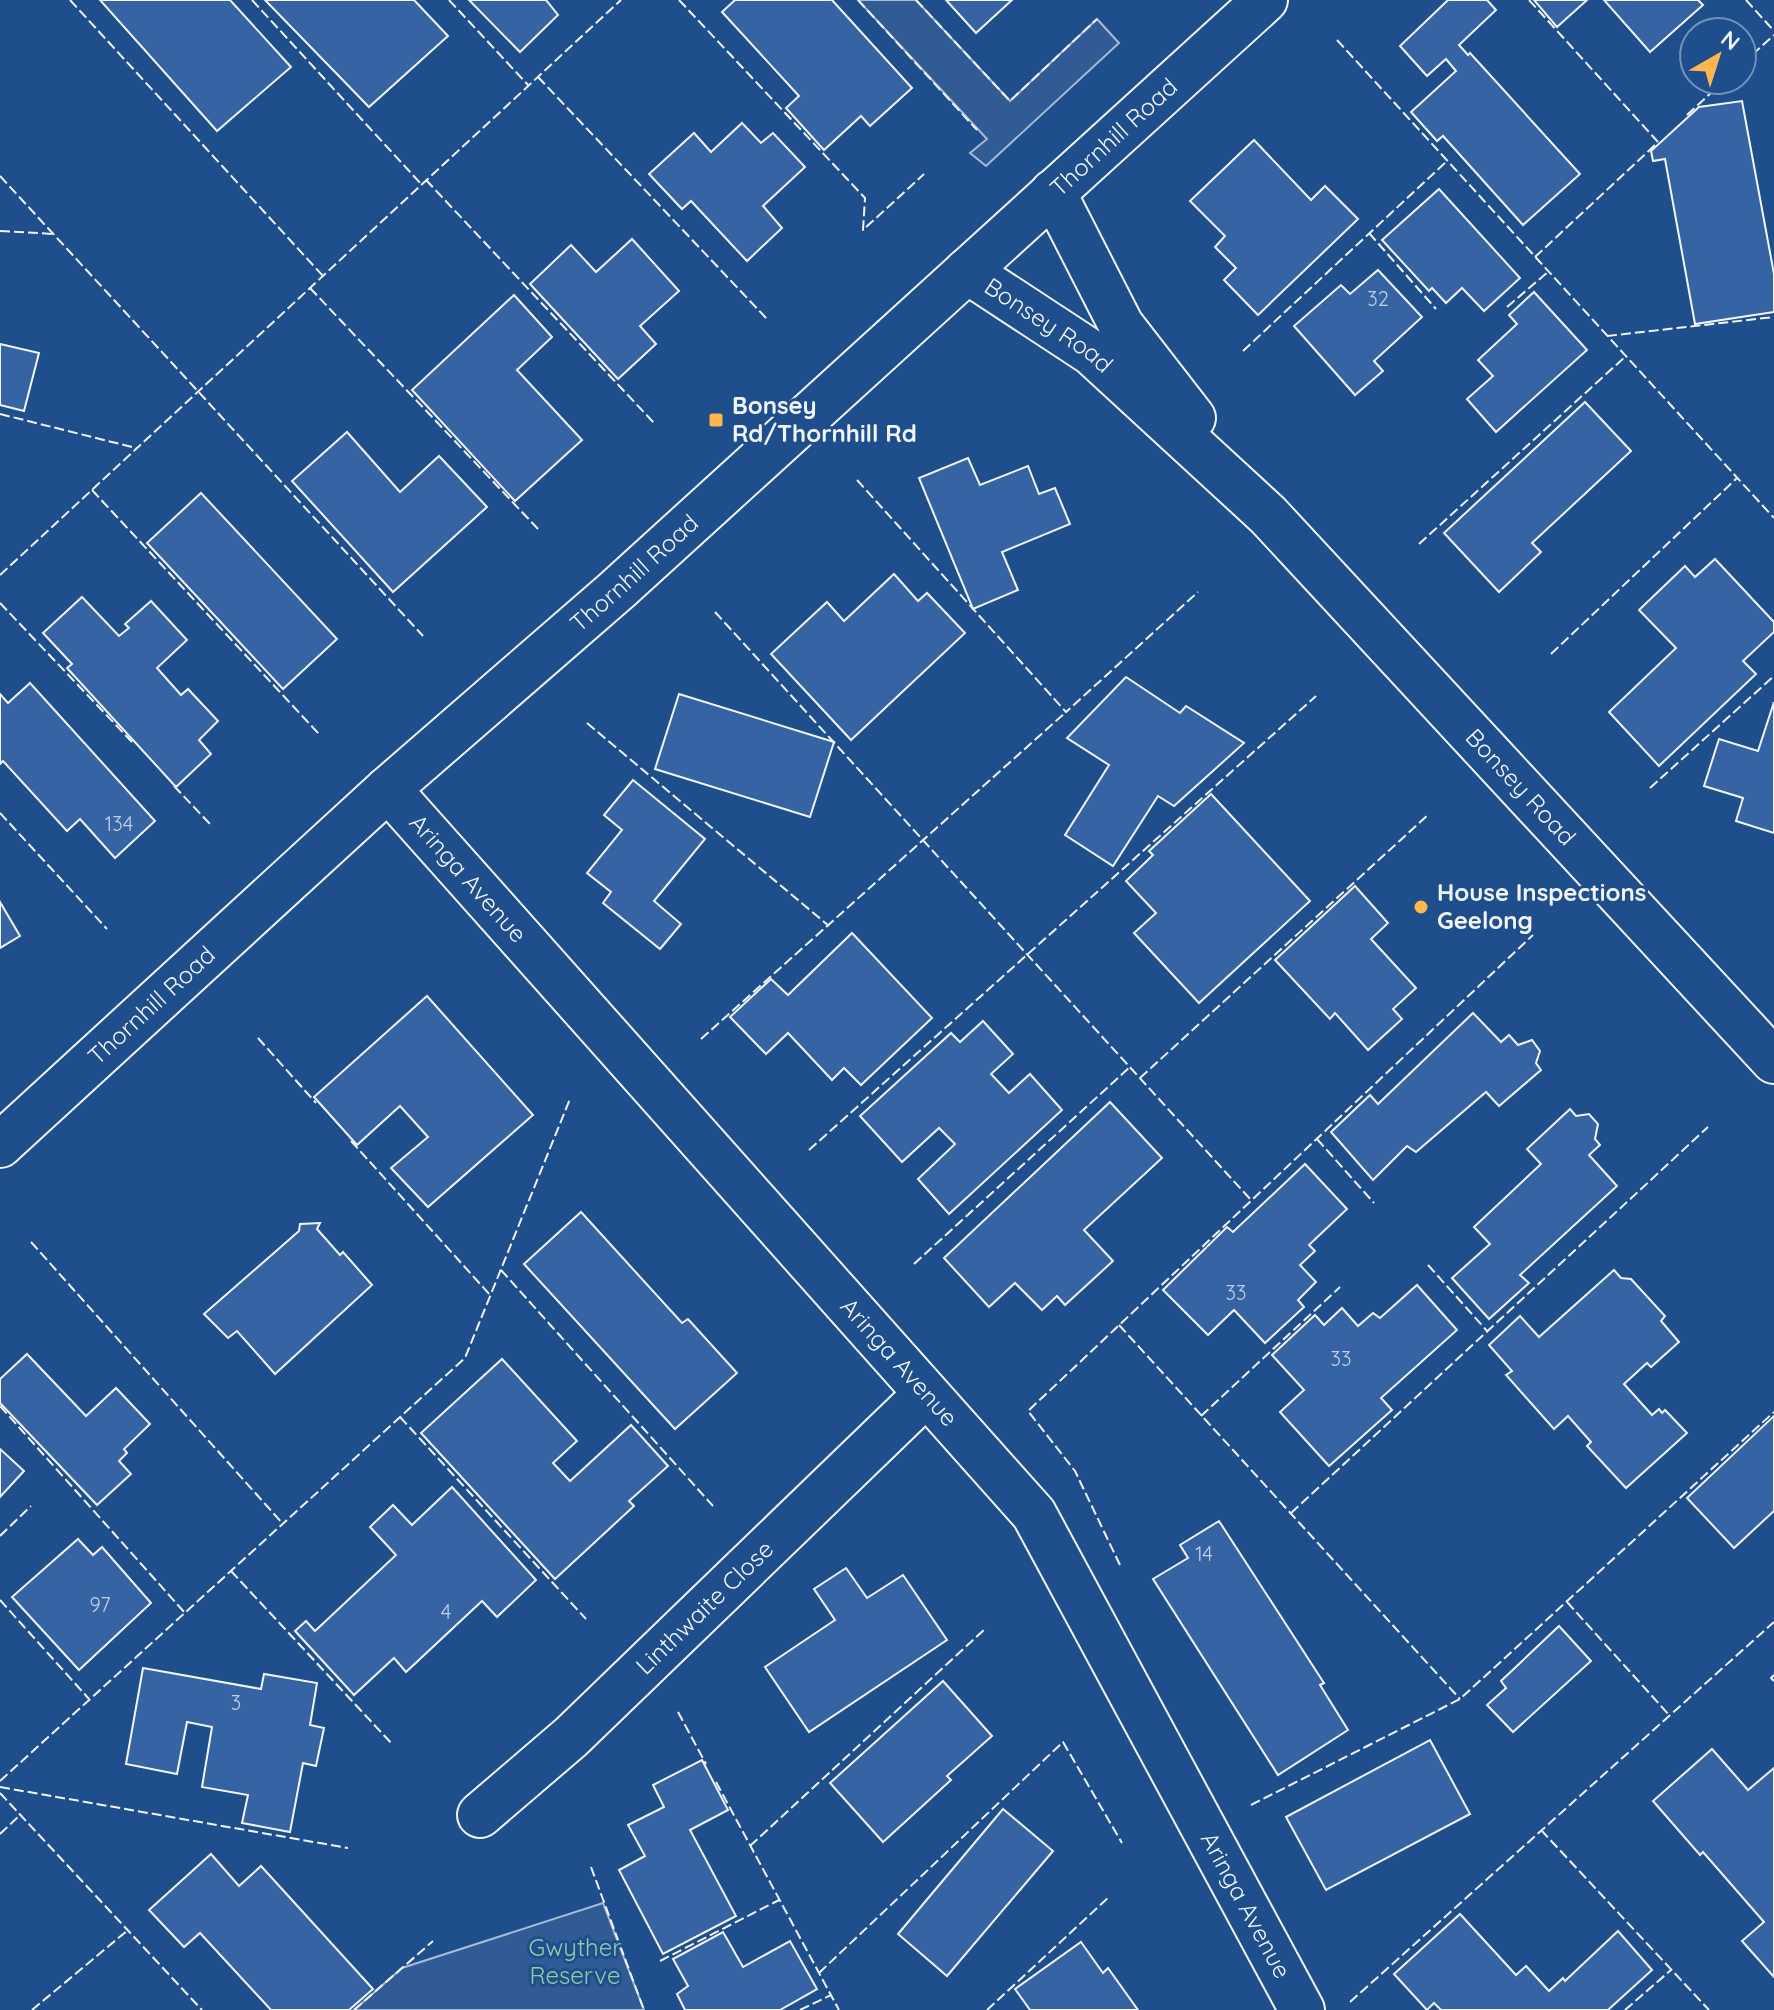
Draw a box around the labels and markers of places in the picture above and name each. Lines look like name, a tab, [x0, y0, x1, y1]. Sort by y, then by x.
place label: Bonsey Rd/Thornhill Rd	[732, 390, 917, 448]
marker: Bonsey Rd/Thornhill Rd	[707, 411, 725, 429]
place label: House Inspections Geelong	[1437, 877, 1646, 935]
marker: House Inspections Geelong	[1412, 898, 1430, 916]

